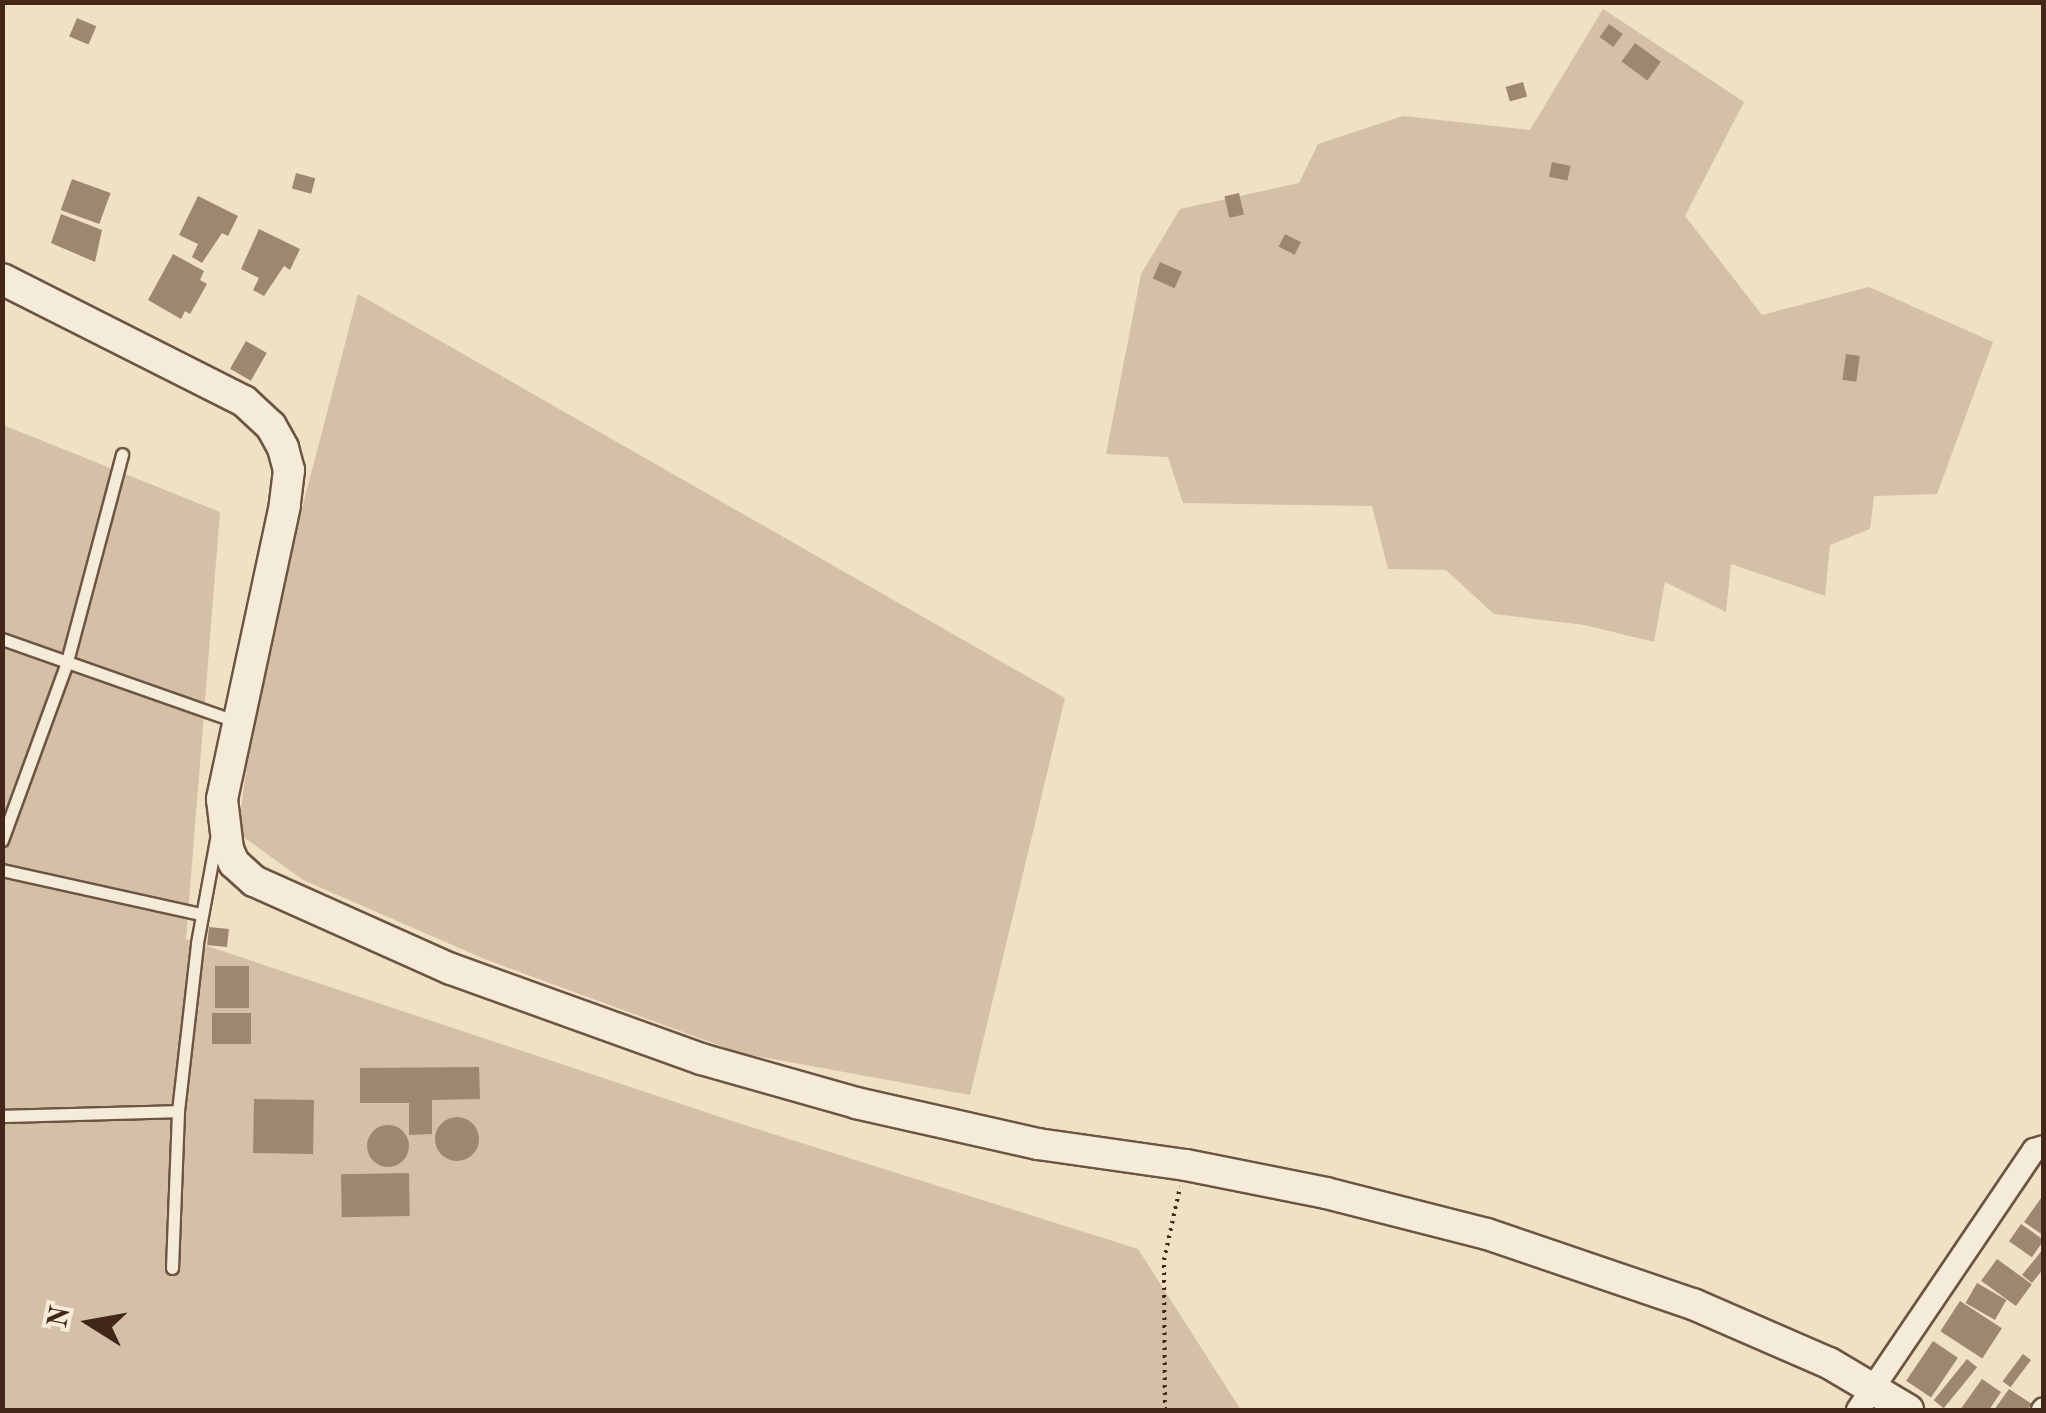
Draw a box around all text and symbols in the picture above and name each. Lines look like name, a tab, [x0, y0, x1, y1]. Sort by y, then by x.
north arrow	[40, 1273, 140, 1373]
text: N	[45, 1304, 76, 1330]

